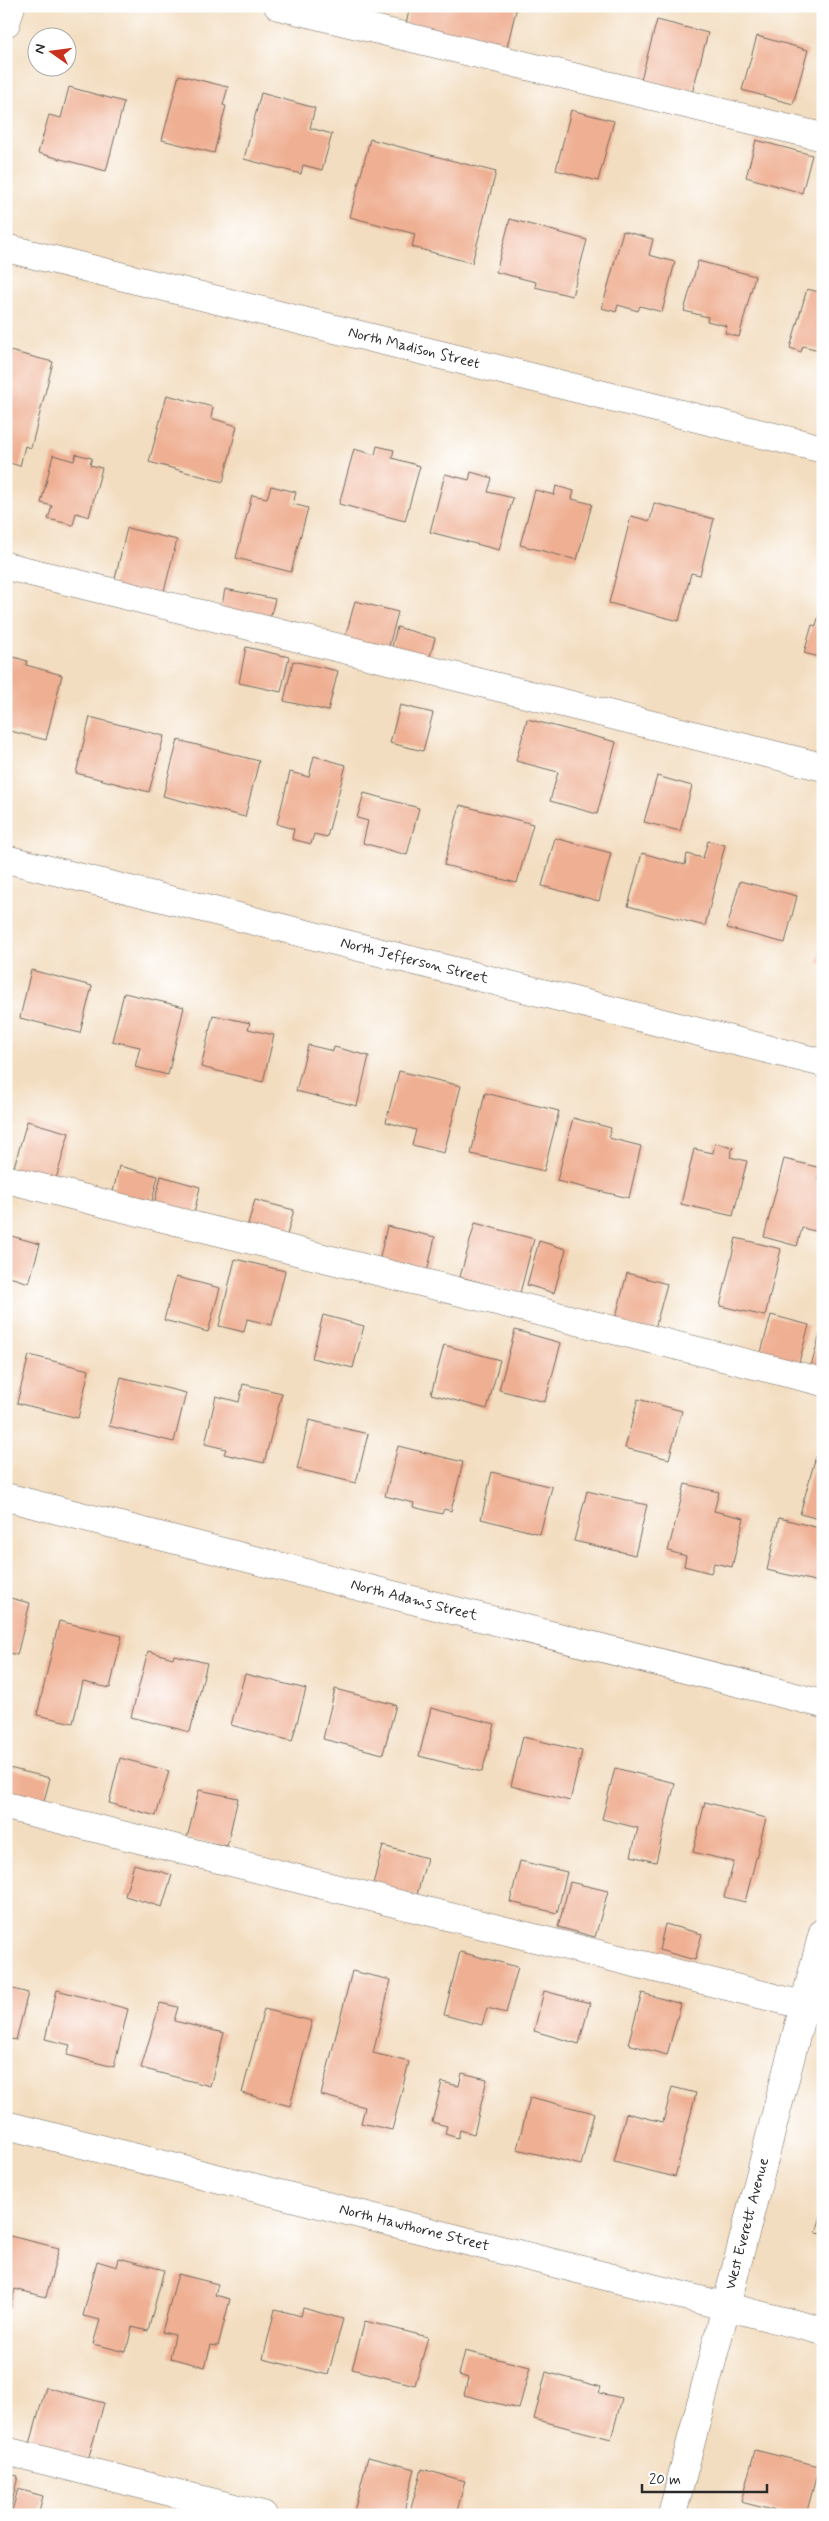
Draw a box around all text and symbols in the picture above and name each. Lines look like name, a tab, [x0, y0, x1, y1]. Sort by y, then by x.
north arrow	[28, 28, 78, 78]
text: N	[30, 42, 50, 56]
street label: North Madison Street	[346, 323, 482, 374]
street label: North Jefferson Street	[338, 933, 491, 989]
street label: North Adams Street	[349, 1575, 480, 1626]
street label: West Everett Avenue	[721, 2155, 774, 2292]
street label: North Hawthorne Street	[337, 2199, 491, 2256]
scale bar	[642, 2461, 766, 2493]
text: 20 m	[649, 2470, 681, 2490]

